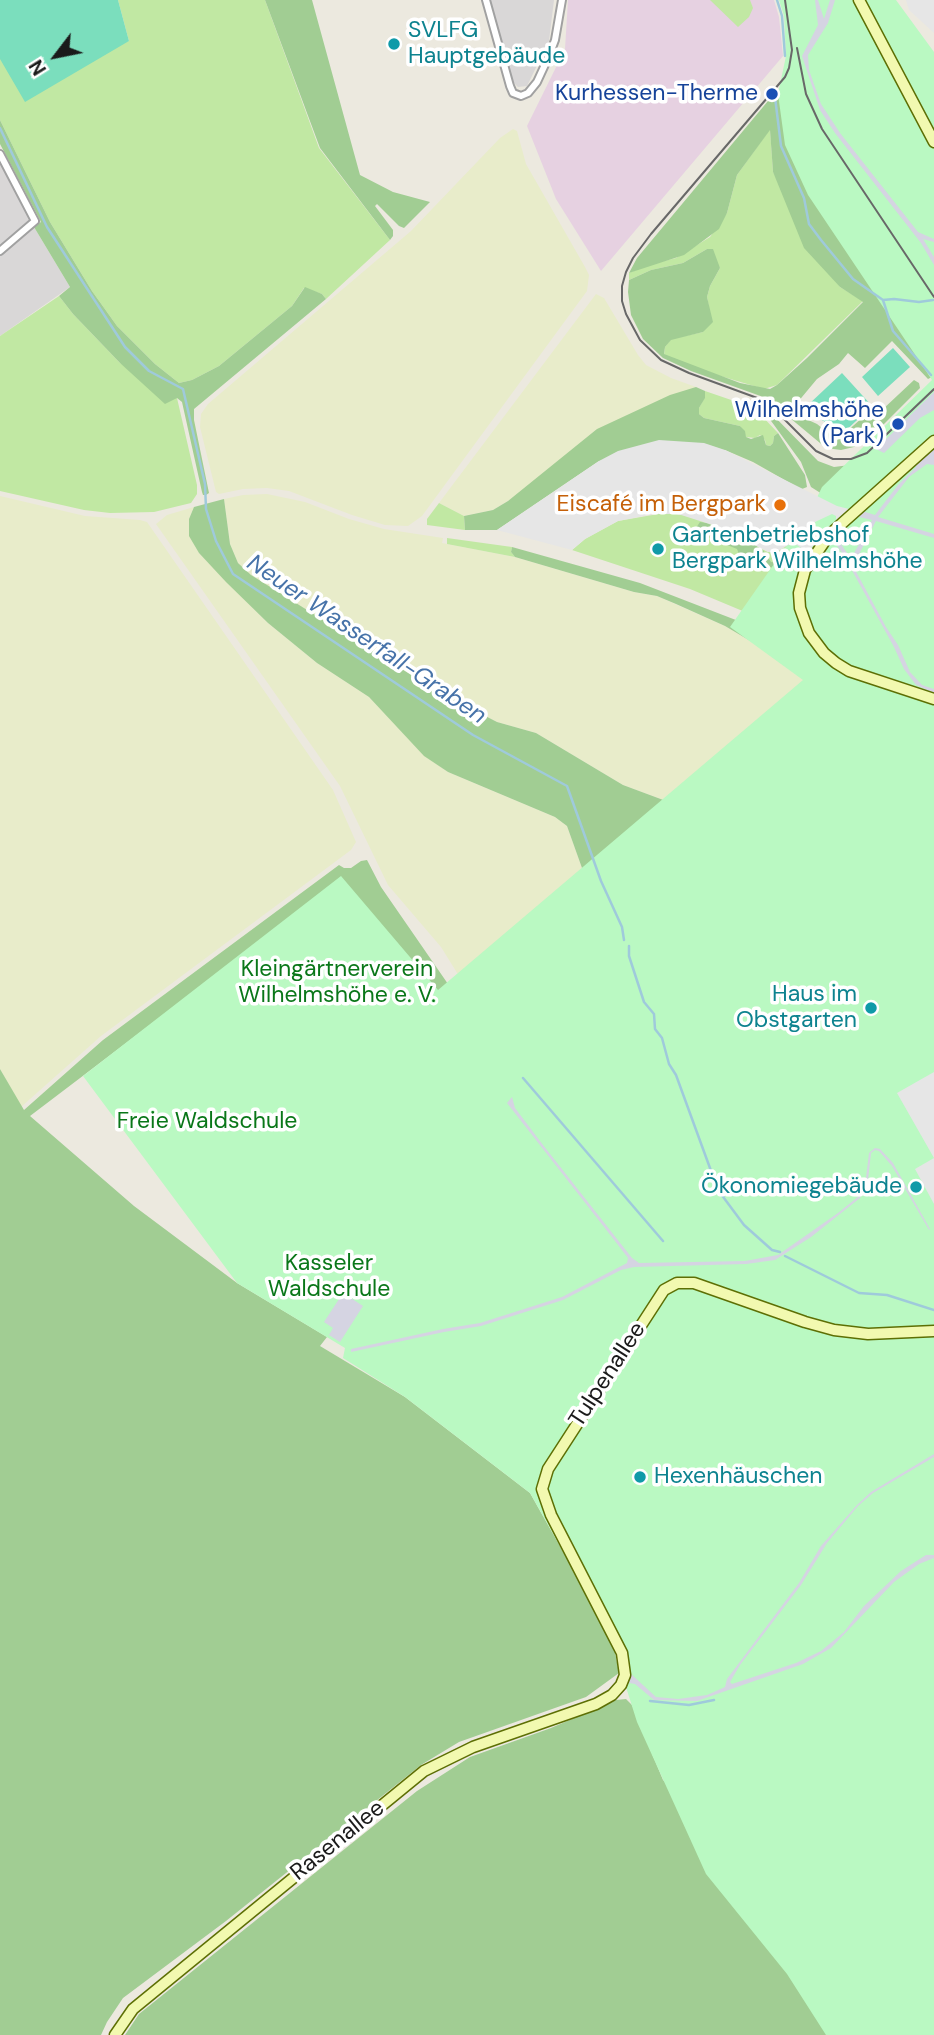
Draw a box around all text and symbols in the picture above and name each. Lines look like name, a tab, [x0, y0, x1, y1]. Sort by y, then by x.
place label: SVLFG Hauptgebäude	[408, 17, 565, 71]
north arrow	[21, 21, 91, 91]
marker: SVLFG Hauptgebäude	[386, 36, 402, 52]
text: N	[23, 55, 52, 80]
place label: Kurhessen-Therme	[555, 80, 758, 108]
marker: Kurhessen-Therme	[764, 86, 780, 102]
place label: Wilhelmshöhe (Park)	[734, 397, 884, 451]
marker: Wilhelmshöhe (Park)	[890, 416, 906, 432]
place label: Eiscafé im Bergpark	[557, 491, 766, 519]
marker: Eiscafé im Bergpark	[772, 497, 788, 513]
place label: Gartenbetriebshof Bergpark Wilhelmshöhe	[672, 522, 923, 576]
marker: Gartenbetriebshof Bergpark Wilhelmshöhe	[650, 541, 666, 557]
water label: Neuer Wasserfall-Graben	[241, 549, 491, 731]
park label: Kleingärtnerverein Wilhelmshöhe e. V.	[238, 956, 436, 1010]
place label: Haus im Obstgarten	[736, 981, 857, 1035]
marker: Haus im Obstgarten	[863, 1000, 879, 1016]
park label: Freie Waldschule	[117, 1108, 297, 1136]
place label: Ökonomiegebäude	[701, 1173, 902, 1201]
marker: Ökonomiegebäude	[908, 1179, 924, 1195]
park label: Kasseler Waldschule	[268, 1250, 390, 1304]
street label: Tulpenallee	[564, 1317, 652, 1433]
place label: Hexenhäuschen	[654, 1463, 822, 1491]
marker: Hexenhäuschen	[632, 1469, 648, 1485]
street label: Rasenallee	[286, 1795, 390, 1887]

